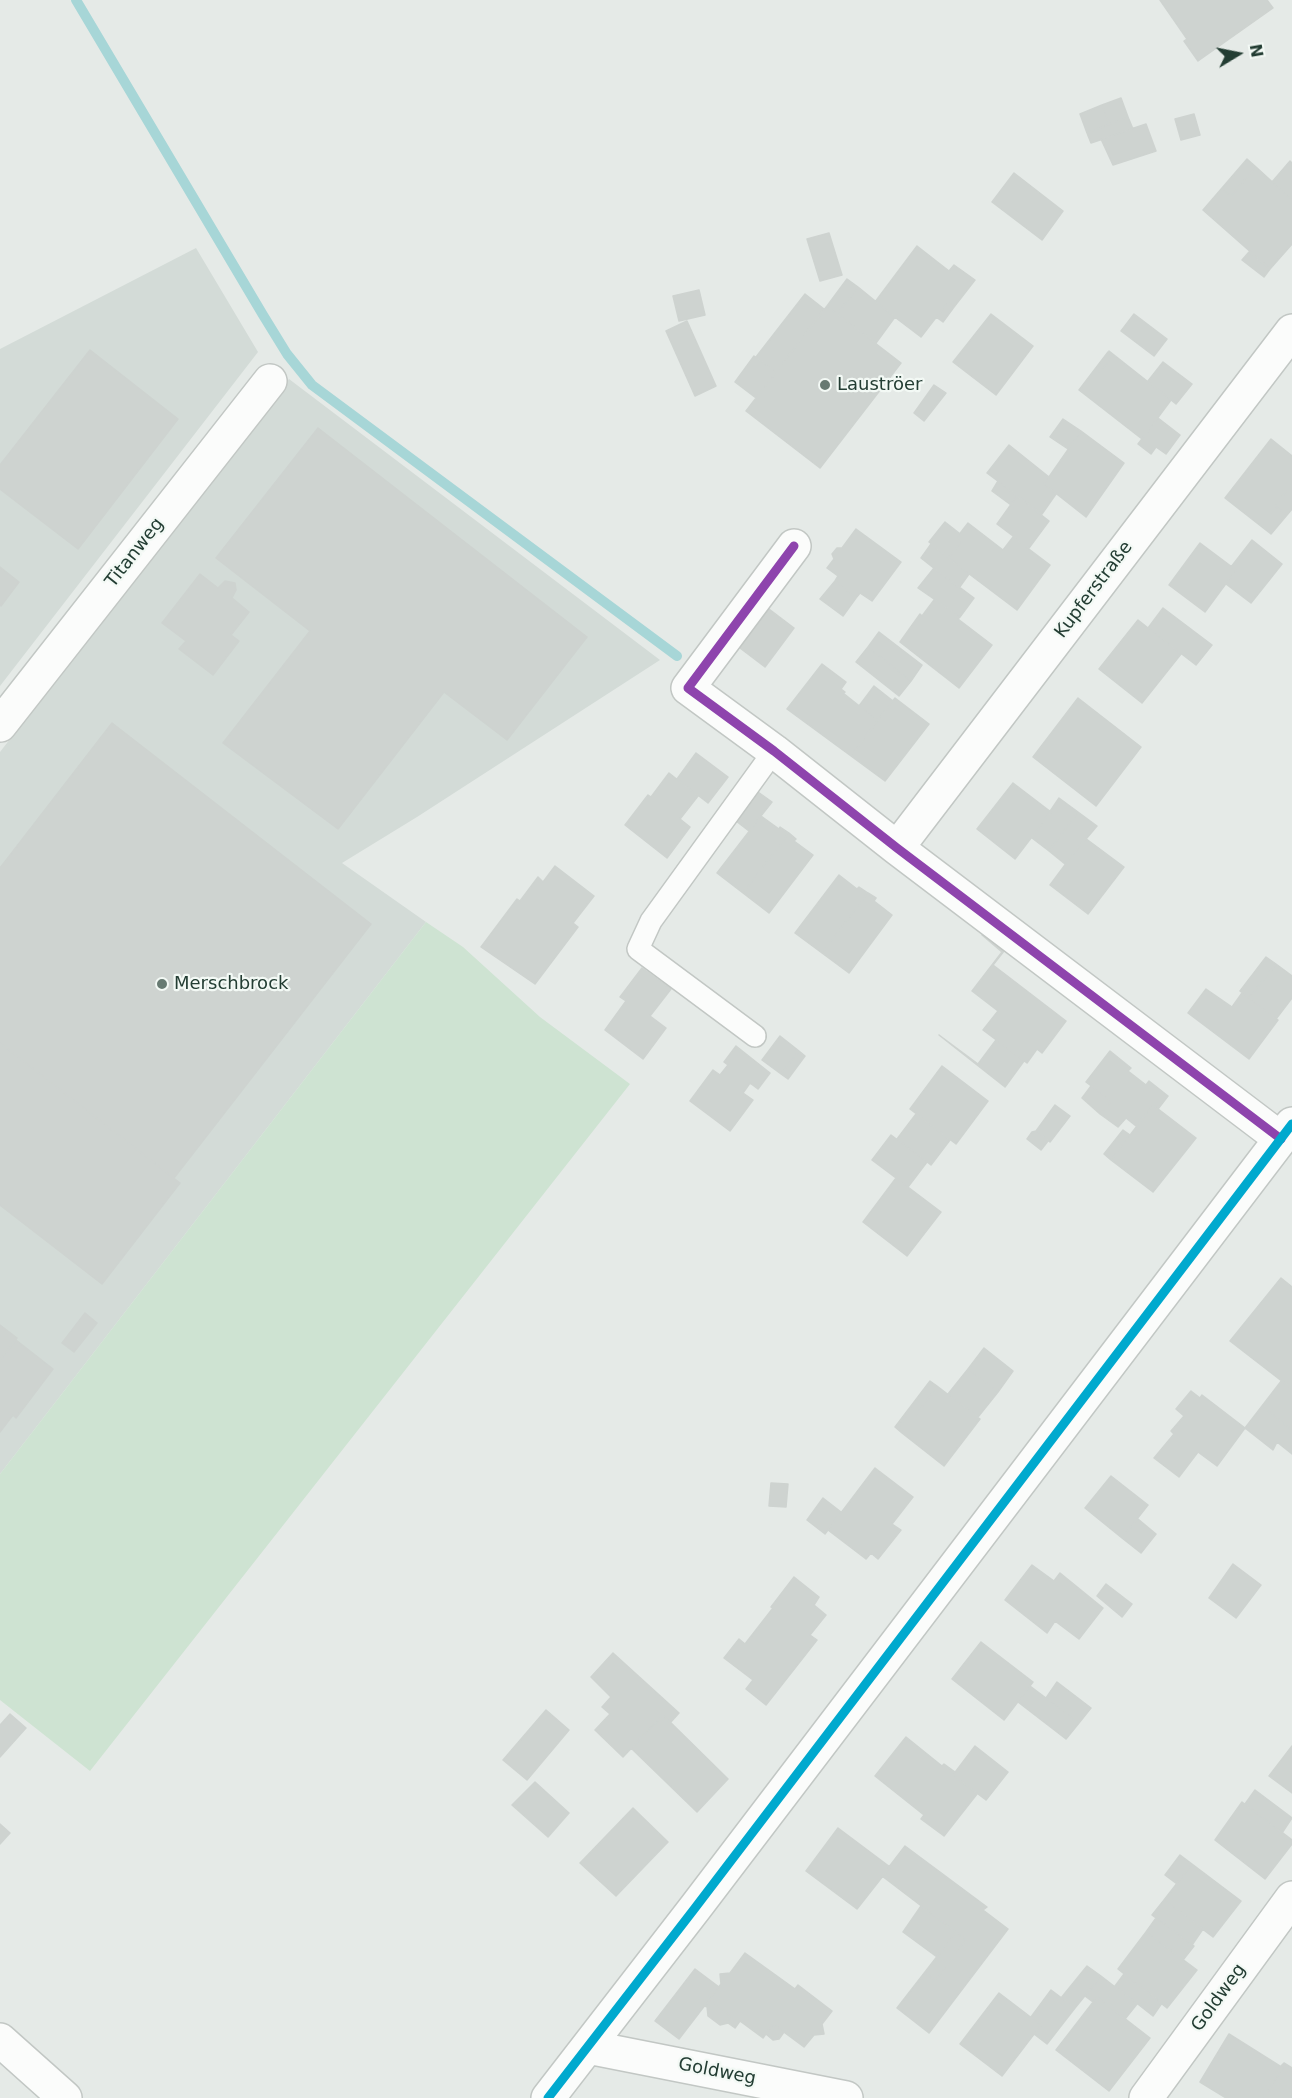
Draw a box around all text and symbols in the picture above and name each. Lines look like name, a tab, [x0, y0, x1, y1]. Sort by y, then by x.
north arrow	[1208, 24, 1268, 84]
text: N	[1246, 43, 1267, 59]
place label: Lauströer	[837, 374, 922, 396]
marker: Lauströer	[818, 378, 832, 392]
street label: Titanweg	[101, 514, 169, 592]
street label: Kupferstraße	[1051, 537, 1137, 643]
place label: Merschbrock	[174, 973, 288, 995]
marker: Merschbrock	[155, 977, 169, 991]
street label: Goldweg	[1187, 1960, 1251, 2036]
street label: Goldweg	[676, 2054, 758, 2090]

